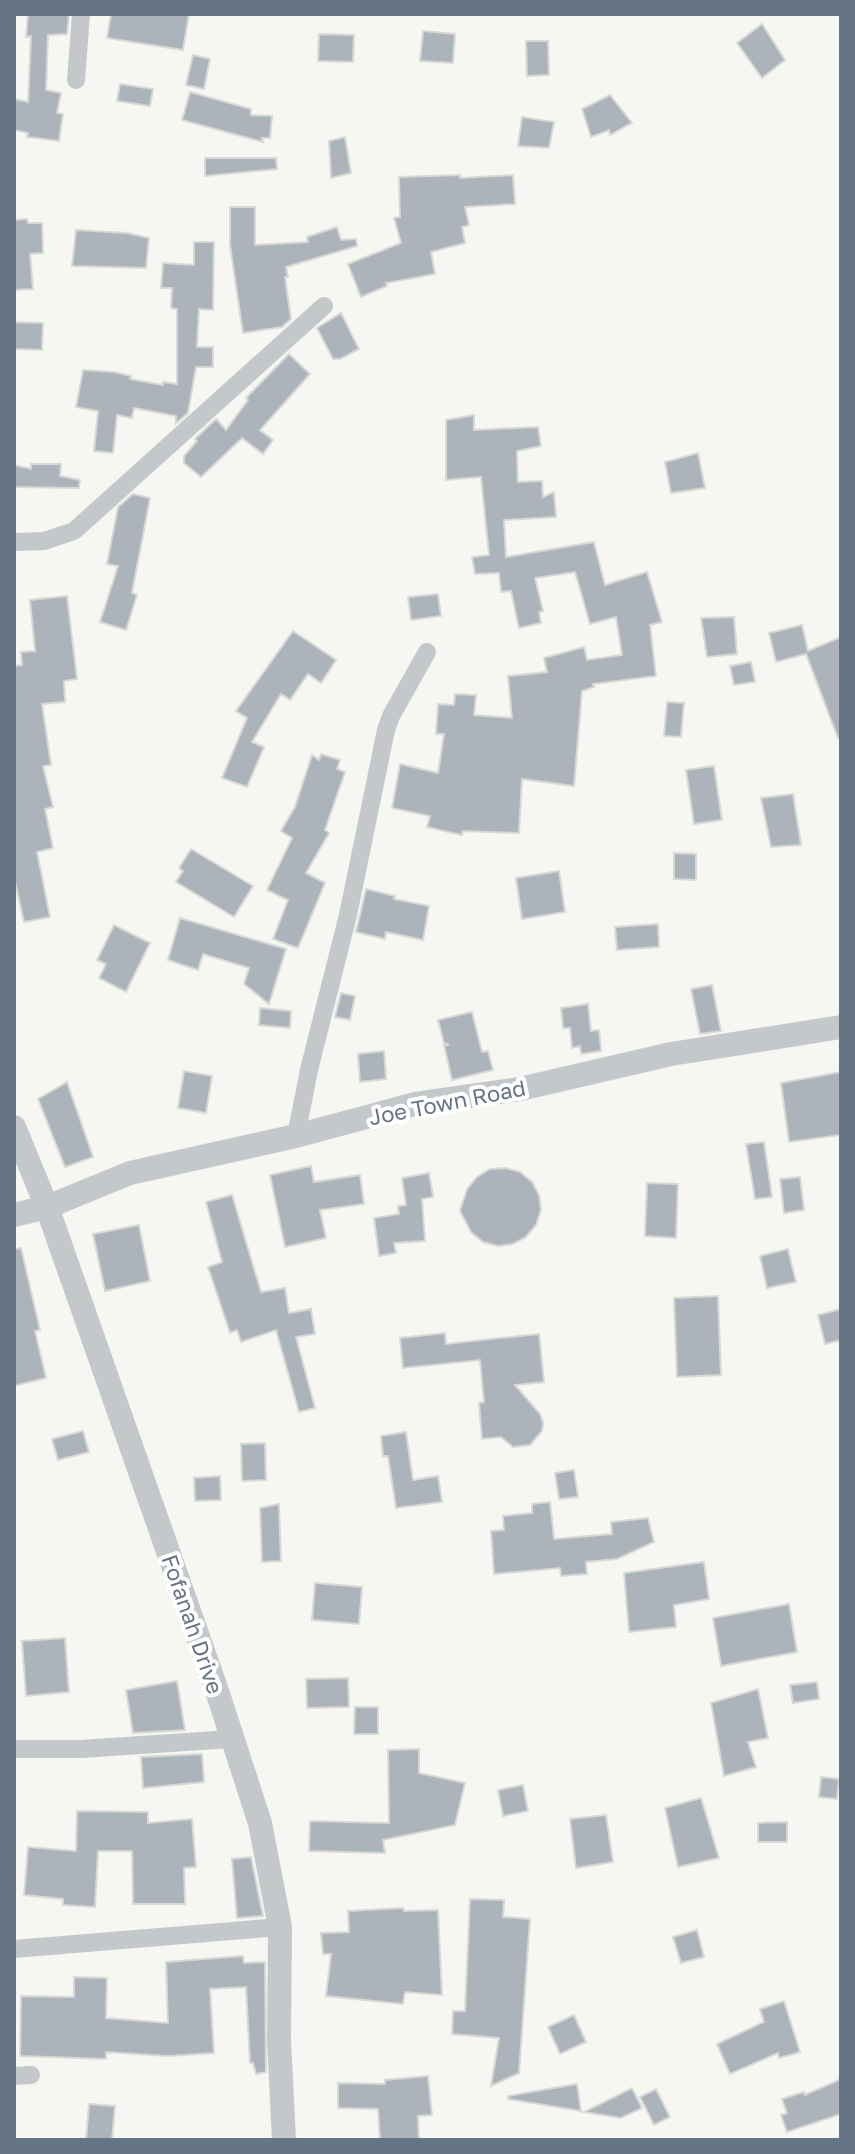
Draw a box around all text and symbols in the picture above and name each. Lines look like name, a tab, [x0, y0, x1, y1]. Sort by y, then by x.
street label: Joe Town Road	[366, 1074, 528, 1130]
street label: Fofanah Drive	[157, 1551, 229, 1697]

